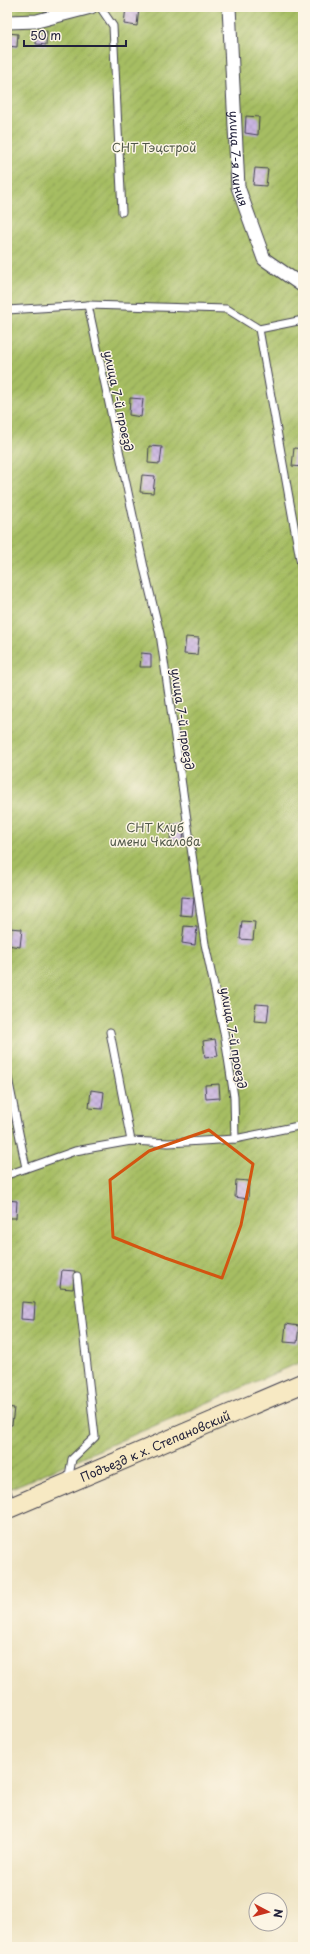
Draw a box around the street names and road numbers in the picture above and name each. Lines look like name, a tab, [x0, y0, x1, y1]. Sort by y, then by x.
street label: улица 7-я линия	[225, 110, 253, 209]
street label: улица 7-й проезд	[100, 349, 138, 453]
street label: улица 7-й проезд	[167, 667, 199, 771]
street label: улица 7-й проезд	[216, 986, 252, 1090]
street label: Подъезд к х. Степановский	[77, 1406, 233, 1486]

